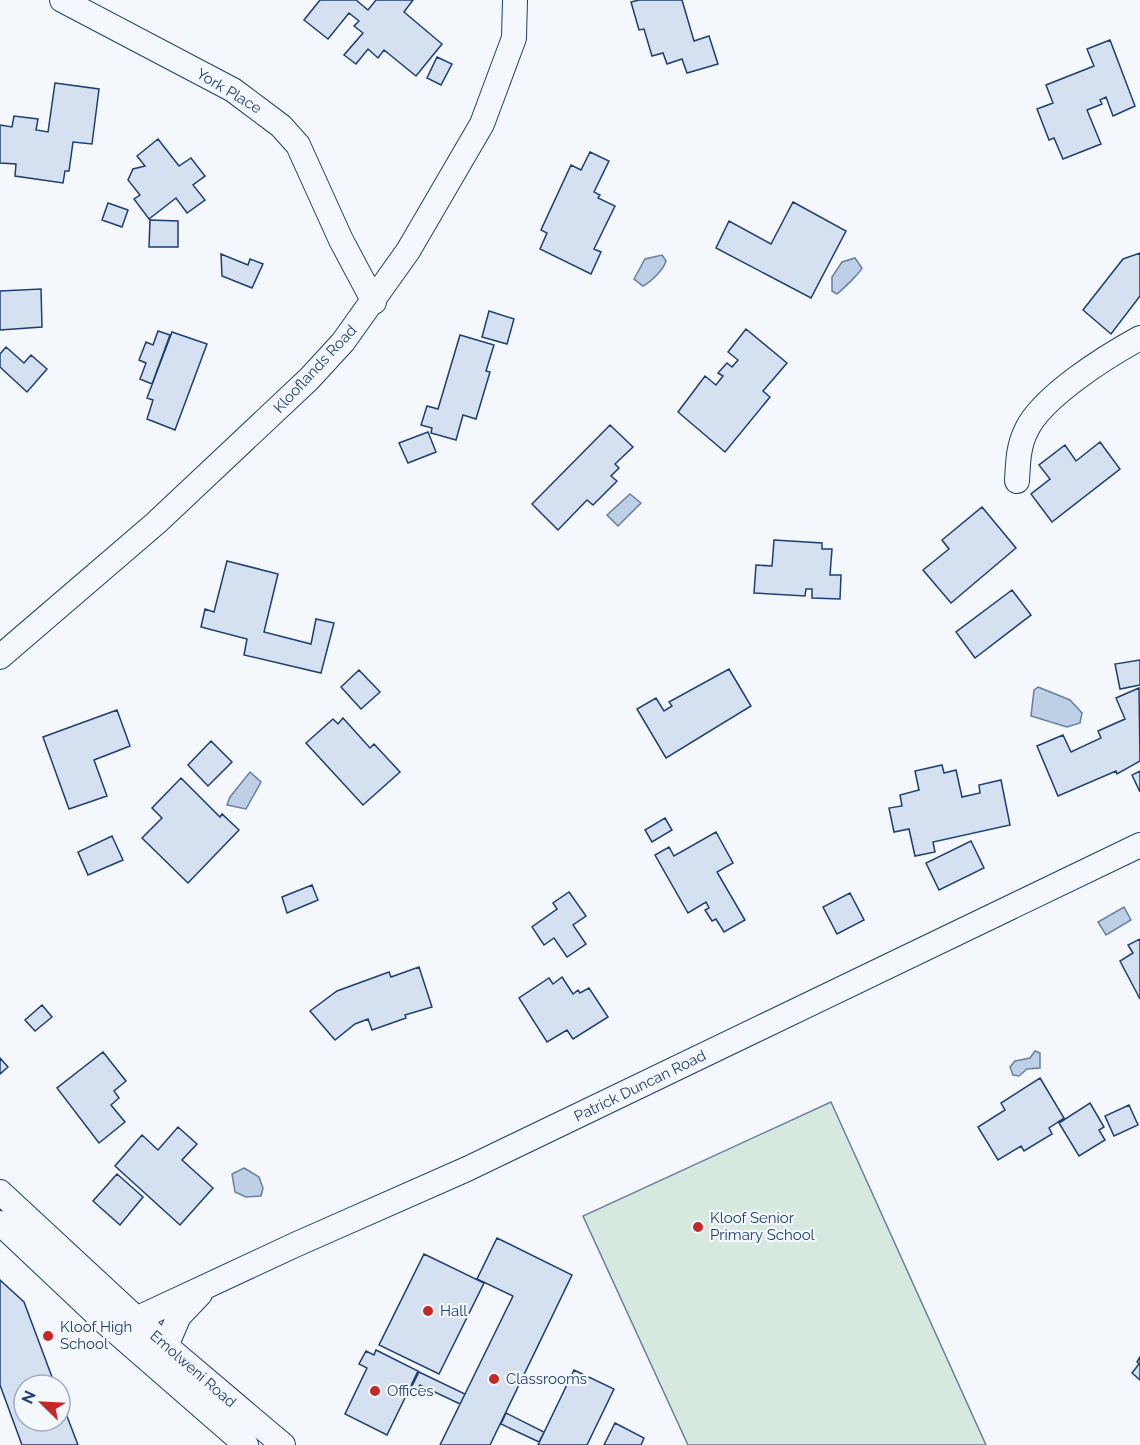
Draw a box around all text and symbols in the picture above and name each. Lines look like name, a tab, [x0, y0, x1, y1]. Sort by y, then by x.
street label: York Place	[193, 65, 265, 118]
street label: Klooflands Road	[270, 321, 360, 417]
street label: Patrick Duncan Road	[571, 1046, 709, 1126]
place label: Kloof Senior Primary School	[710, 1209, 816, 1244]
marker: Kloof Senior Primary School	[691, 1220, 705, 1234]
place label: Hall	[440, 1302, 468, 1320]
marker: Hall	[421, 1304, 435, 1318]
place label: Kloof High School	[60, 1318, 132, 1353]
street label: Emolweni Road	[146, 1327, 240, 1411]
marker: Kloof High School	[41, 1329, 55, 1343]
place label: Classrooms	[506, 1370, 587, 1388]
marker: Classrooms	[487, 1372, 501, 1386]
north arrow	[12, 1373, 72, 1433]
place label: Offices	[387, 1382, 434, 1400]
marker: Offices	[368, 1384, 382, 1398]
text: N	[18, 1388, 40, 1407]

